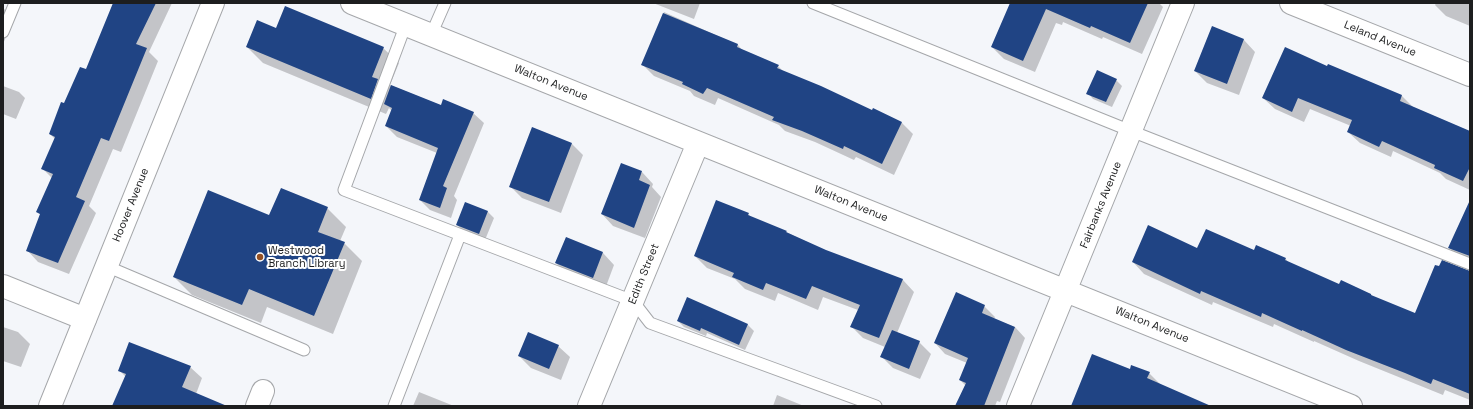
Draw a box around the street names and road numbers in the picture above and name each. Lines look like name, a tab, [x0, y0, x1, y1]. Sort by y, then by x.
street label: Leland Avenue	[1342, 18, 1418, 60]
street label: Walton Avenue	[512, 62, 590, 104]
street label: Fairbanks Avenue	[1078, 160, 1124, 250]
street label: Hoover Avenue	[110, 166, 152, 244]
street label: Walton Avenue	[812, 183, 890, 225]
street label: Edith Street	[626, 242, 662, 306]
street label: Walton Avenue	[1113, 304, 1191, 346]

